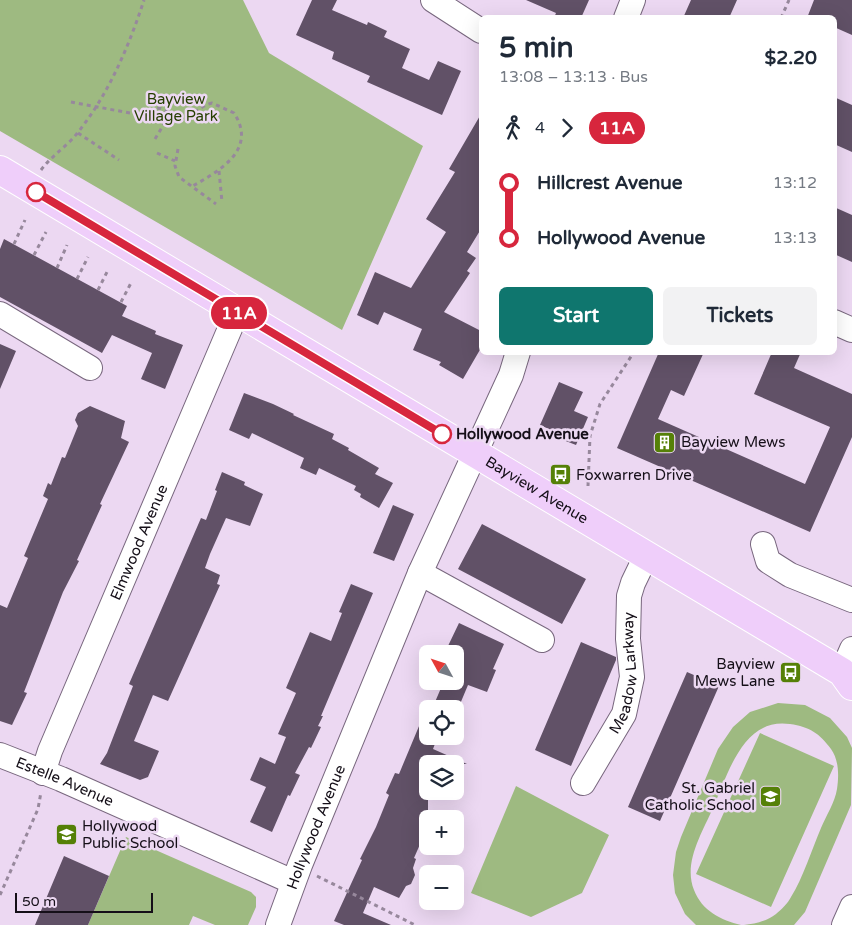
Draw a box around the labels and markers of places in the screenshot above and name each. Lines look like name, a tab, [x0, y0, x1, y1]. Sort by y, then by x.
unlabelled marker	[26, 182, 46, 202]
marker: Hollywood Avenue	[432, 424, 452, 444]
place label: Hollywood Avenue	[456, 425, 589, 444]
building icon: Bayview Mews	[653, 430, 677, 454]
place label: Bayview Mews	[681, 433, 785, 451]
bus stop icon: Foxwarren Drive	[548, 463, 572, 487]
place label: Foxwarren Drive	[576, 466, 692, 484]
place label: Bayview Mews Lane	[695, 655, 775, 690]
bus stop icon: Bayview Mews Lane	[779, 661, 803, 685]
place label: St. Gabriel Catholic School	[645, 779, 755, 814]
school or university icon: St. Gabriel Catholic School	[759, 785, 783, 809]
place label: Hollywood Public School	[82, 817, 178, 852]
school or university icon: Hollywood Public School	[54, 823, 78, 847]

